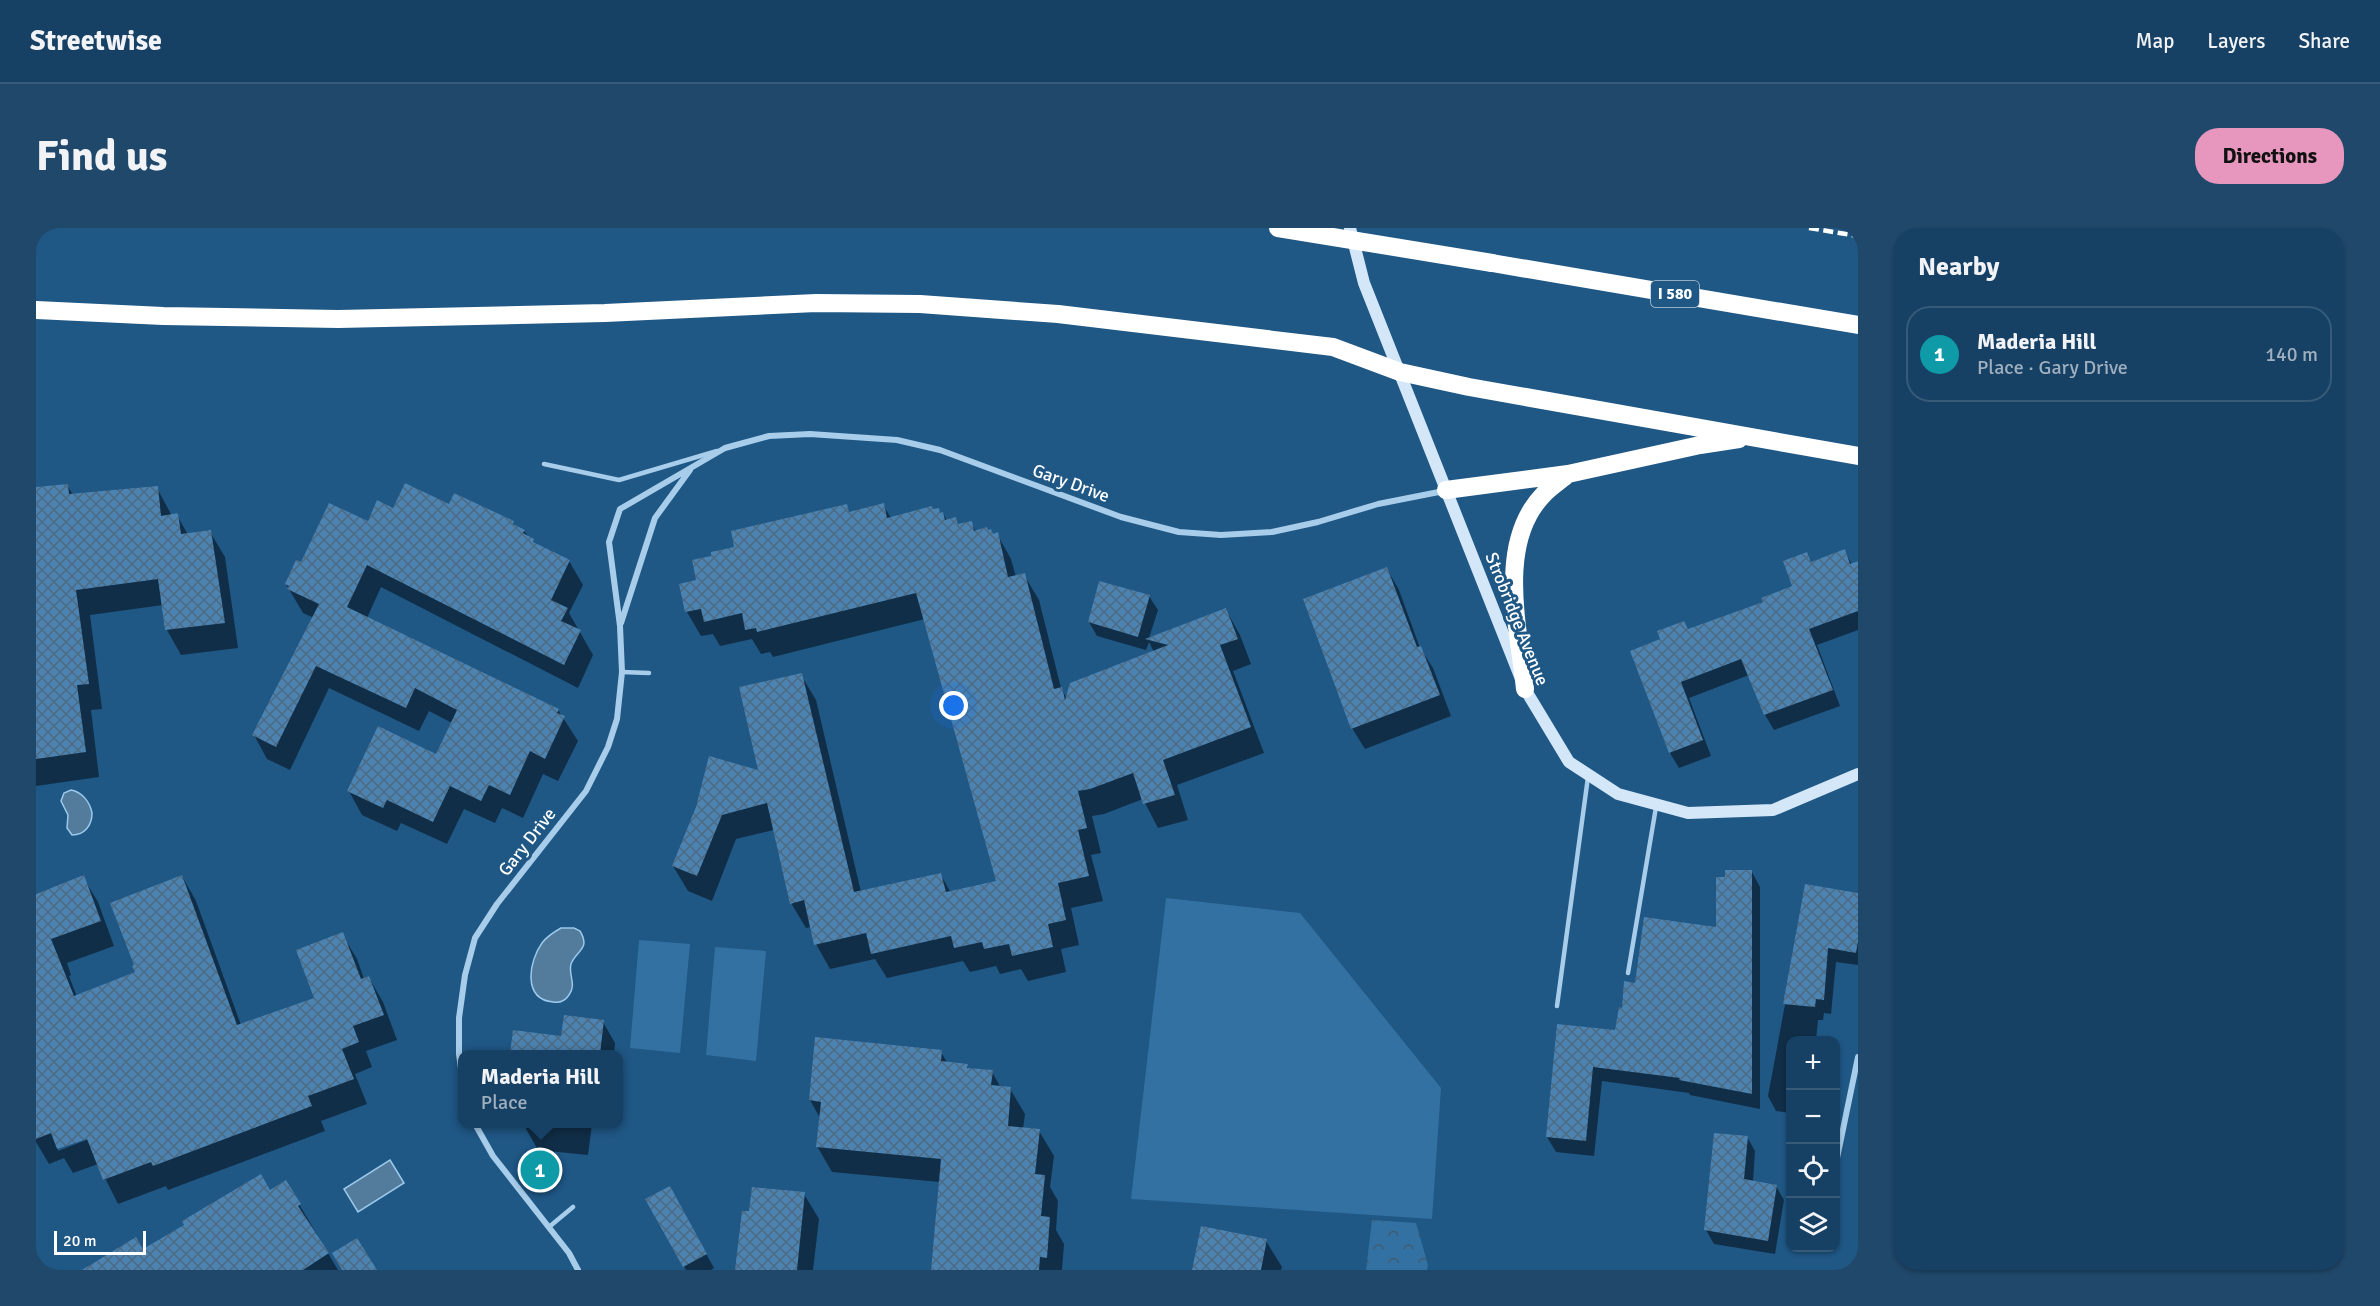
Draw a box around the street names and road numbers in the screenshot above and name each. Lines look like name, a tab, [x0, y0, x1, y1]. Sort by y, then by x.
road number: I 580	[1651, 281, 1699, 307]
street label: Gary Drive	[1029, 459, 1113, 507]
street label: Strobridge Avenue	[1480, 549, 1554, 689]
street label: Gary Drive	[494, 804, 560, 880]

